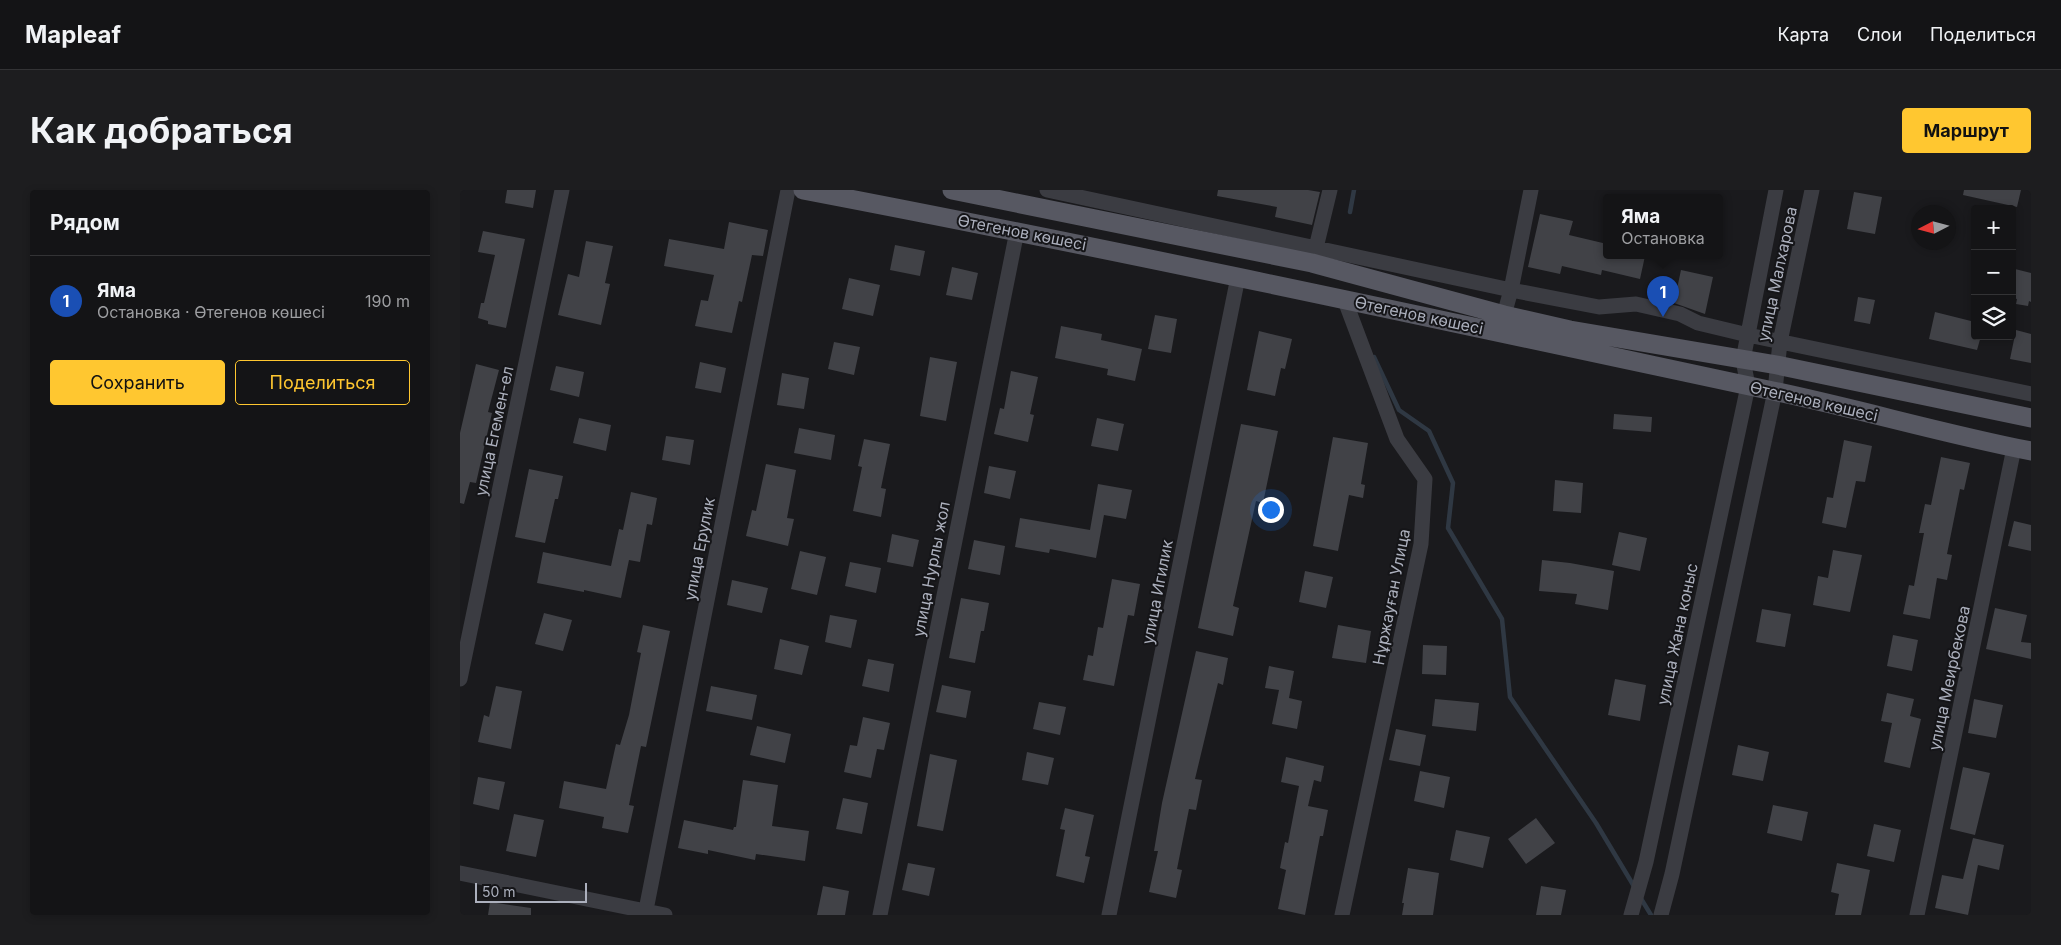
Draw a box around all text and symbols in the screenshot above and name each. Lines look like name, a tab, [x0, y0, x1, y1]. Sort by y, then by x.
text: Mapleaf	[25, 20, 121, 49]
text: Карта	[1777, 24, 1829, 45]
text: Слои	[1857, 24, 1902, 45]
text: Поделиться	[1930, 24, 2036, 45]
button: Маршрут	[1902, 108, 2031, 153]
text: Как добраться	[30, 109, 293, 151]
popup	[1603, 194, 1723, 259]
text: Яма	[1621, 205, 1660, 228]
street label: улица Малхарова	[1753, 205, 1801, 343]
north arrow	[1911, 205, 1956, 250]
map controls	[1971, 205, 2016, 340]
button: +	[1971, 205, 2016, 250]
text: Рядом	[50, 210, 120, 235]
street label: Өтегенов көшесі	[956, 210, 1088, 254]
text: Остановка	[1621, 228, 1705, 248]
button: −	[1971, 250, 2016, 295]
pin: 1	[1647, 276, 1679, 317]
text: Яма	[97, 279, 136, 302]
text: 1	[63, 291, 69, 311]
text: 190 m	[365, 291, 410, 311]
street label: Өтегенов көшесі	[1353, 292, 1485, 338]
button: layers	[1971, 295, 2016, 340]
text: Остановка · Өтегенов көшесі	[97, 302, 325, 322]
button: Сохранить	[50, 360, 225, 405]
button: Поделиться	[235, 360, 410, 405]
street label: улица Егемен-ел	[470, 364, 518, 498]
street label: Өтегенов көшесі	[1748, 377, 1880, 425]
street label: улица Ерулик	[679, 495, 719, 602]
your location	[1258, 497, 1284, 523]
street label: улица Нурлы жол	[908, 500, 954, 638]
street label: Нұржауған Улица	[1368, 527, 1414, 667]
street label: улица Игилик	[1137, 538, 1177, 646]
street label: улица Жана коныс	[1652, 561, 1702, 707]
street label: улица Меирбекова	[1924, 604, 1974, 752]
scale bar	[475, 880, 588, 903]
text: 50 m	[482, 883, 516, 900]

